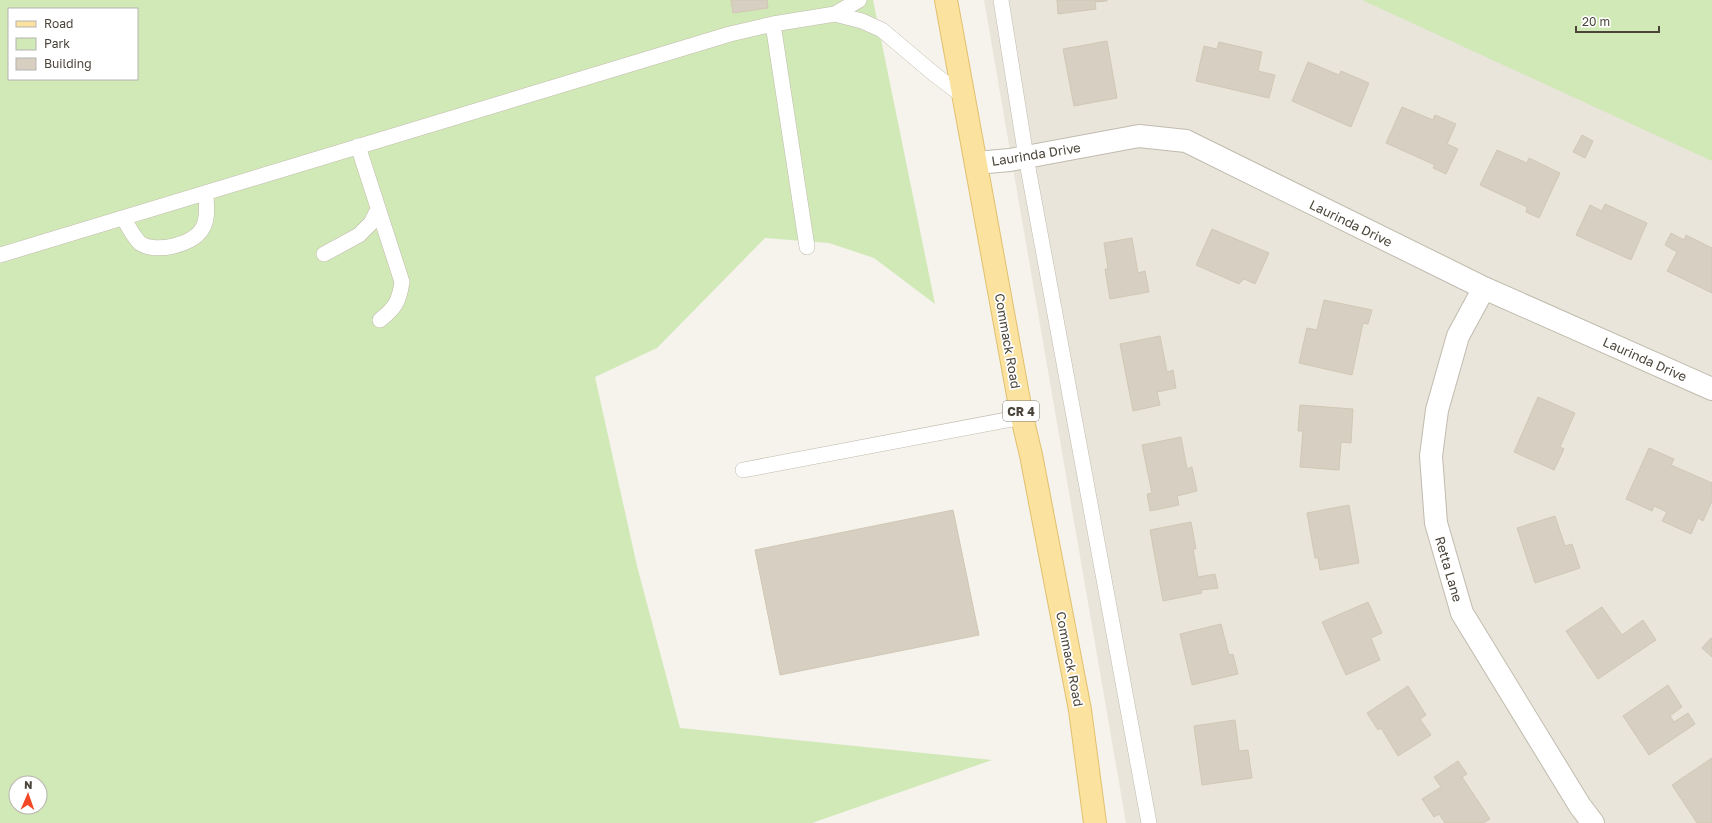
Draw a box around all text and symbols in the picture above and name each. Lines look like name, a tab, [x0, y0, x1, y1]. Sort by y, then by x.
legend	[8, 8, 138, 80]
scale bar	[1576, 8, 1659, 34]
text: 20 m	[1582, 14, 1610, 29]
text: Road	[44, 16, 73, 31]
text: Park	[44, 36, 70, 51]
text: Building	[44, 56, 92, 71]
street label: Laurinda Drive	[990, 139, 1082, 169]
street label: Laurinda Drive	[1307, 196, 1395, 250]
street label: Commack Road	[992, 292, 1024, 390]
street label: Laurinda Drive	[1601, 333, 1689, 385]
road number: CR 4	[1003, 401, 1039, 421]
street label: Retta Lane	[1432, 534, 1466, 604]
street label: Commack Road	[1053, 610, 1087, 708]
north arrow	[8, 775, 48, 815]
text: N	[24, 778, 33, 791]

